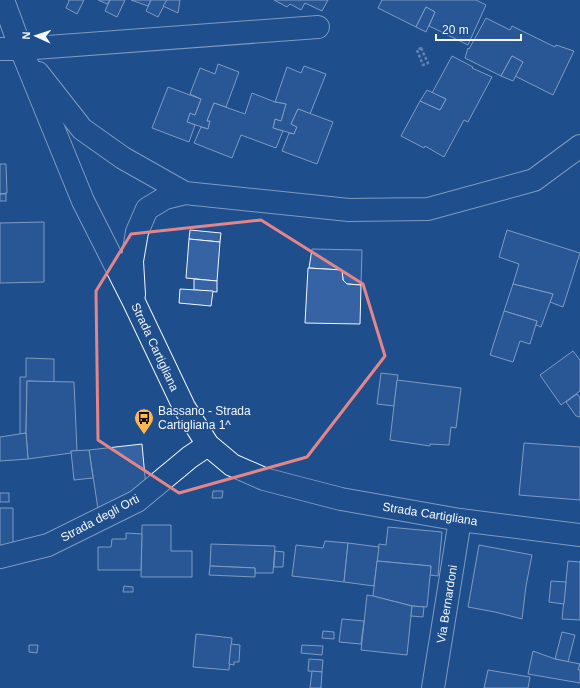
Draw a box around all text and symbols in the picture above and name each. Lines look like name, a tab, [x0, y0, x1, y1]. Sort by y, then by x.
north arrow	[16, 16, 56, 56]
scale bar	[436, 16, 521, 42]
text: 20 m	[442, 23, 469, 37]
text: N	[20, 31, 32, 40]
street label: Strada Cartigliana	[128, 301, 182, 394]
place label: Bassano - Strada Cartigliana 1^	[158, 404, 251, 432]
bus stop icon: Bassano - Strada Cartigliana 1^	[133, 407, 155, 435]
street label: Strada degli Orti	[58, 491, 142, 545]
street label: Strada Cartigliana	[381, 500, 479, 528]
street label: Via Bernardoni	[434, 564, 460, 644]

